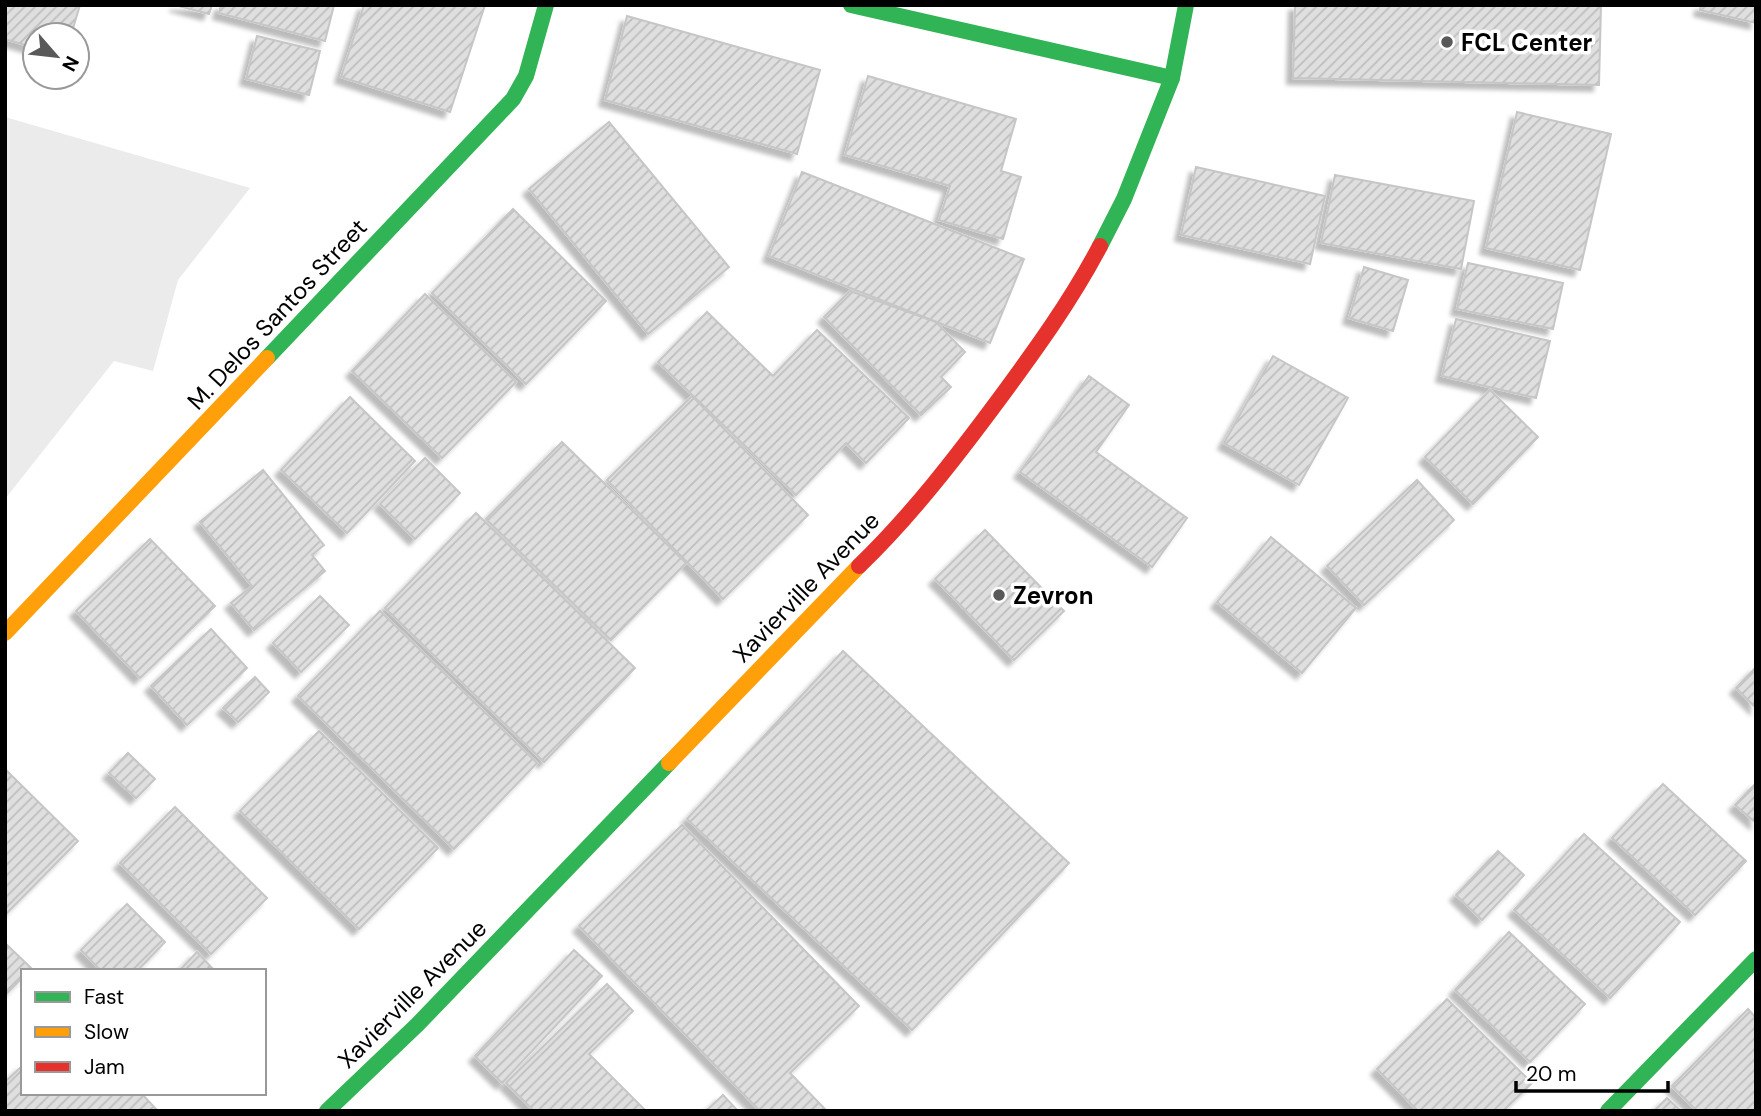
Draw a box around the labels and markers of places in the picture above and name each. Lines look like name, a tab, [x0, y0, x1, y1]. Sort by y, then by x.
place label: FCL Center	[1461, 27, 1593, 58]
marker: FCL Center	[1439, 34, 1455, 50]
place label: Zevron	[1013, 580, 1093, 611]
marker: Zevron	[991, 587, 1007, 603]

